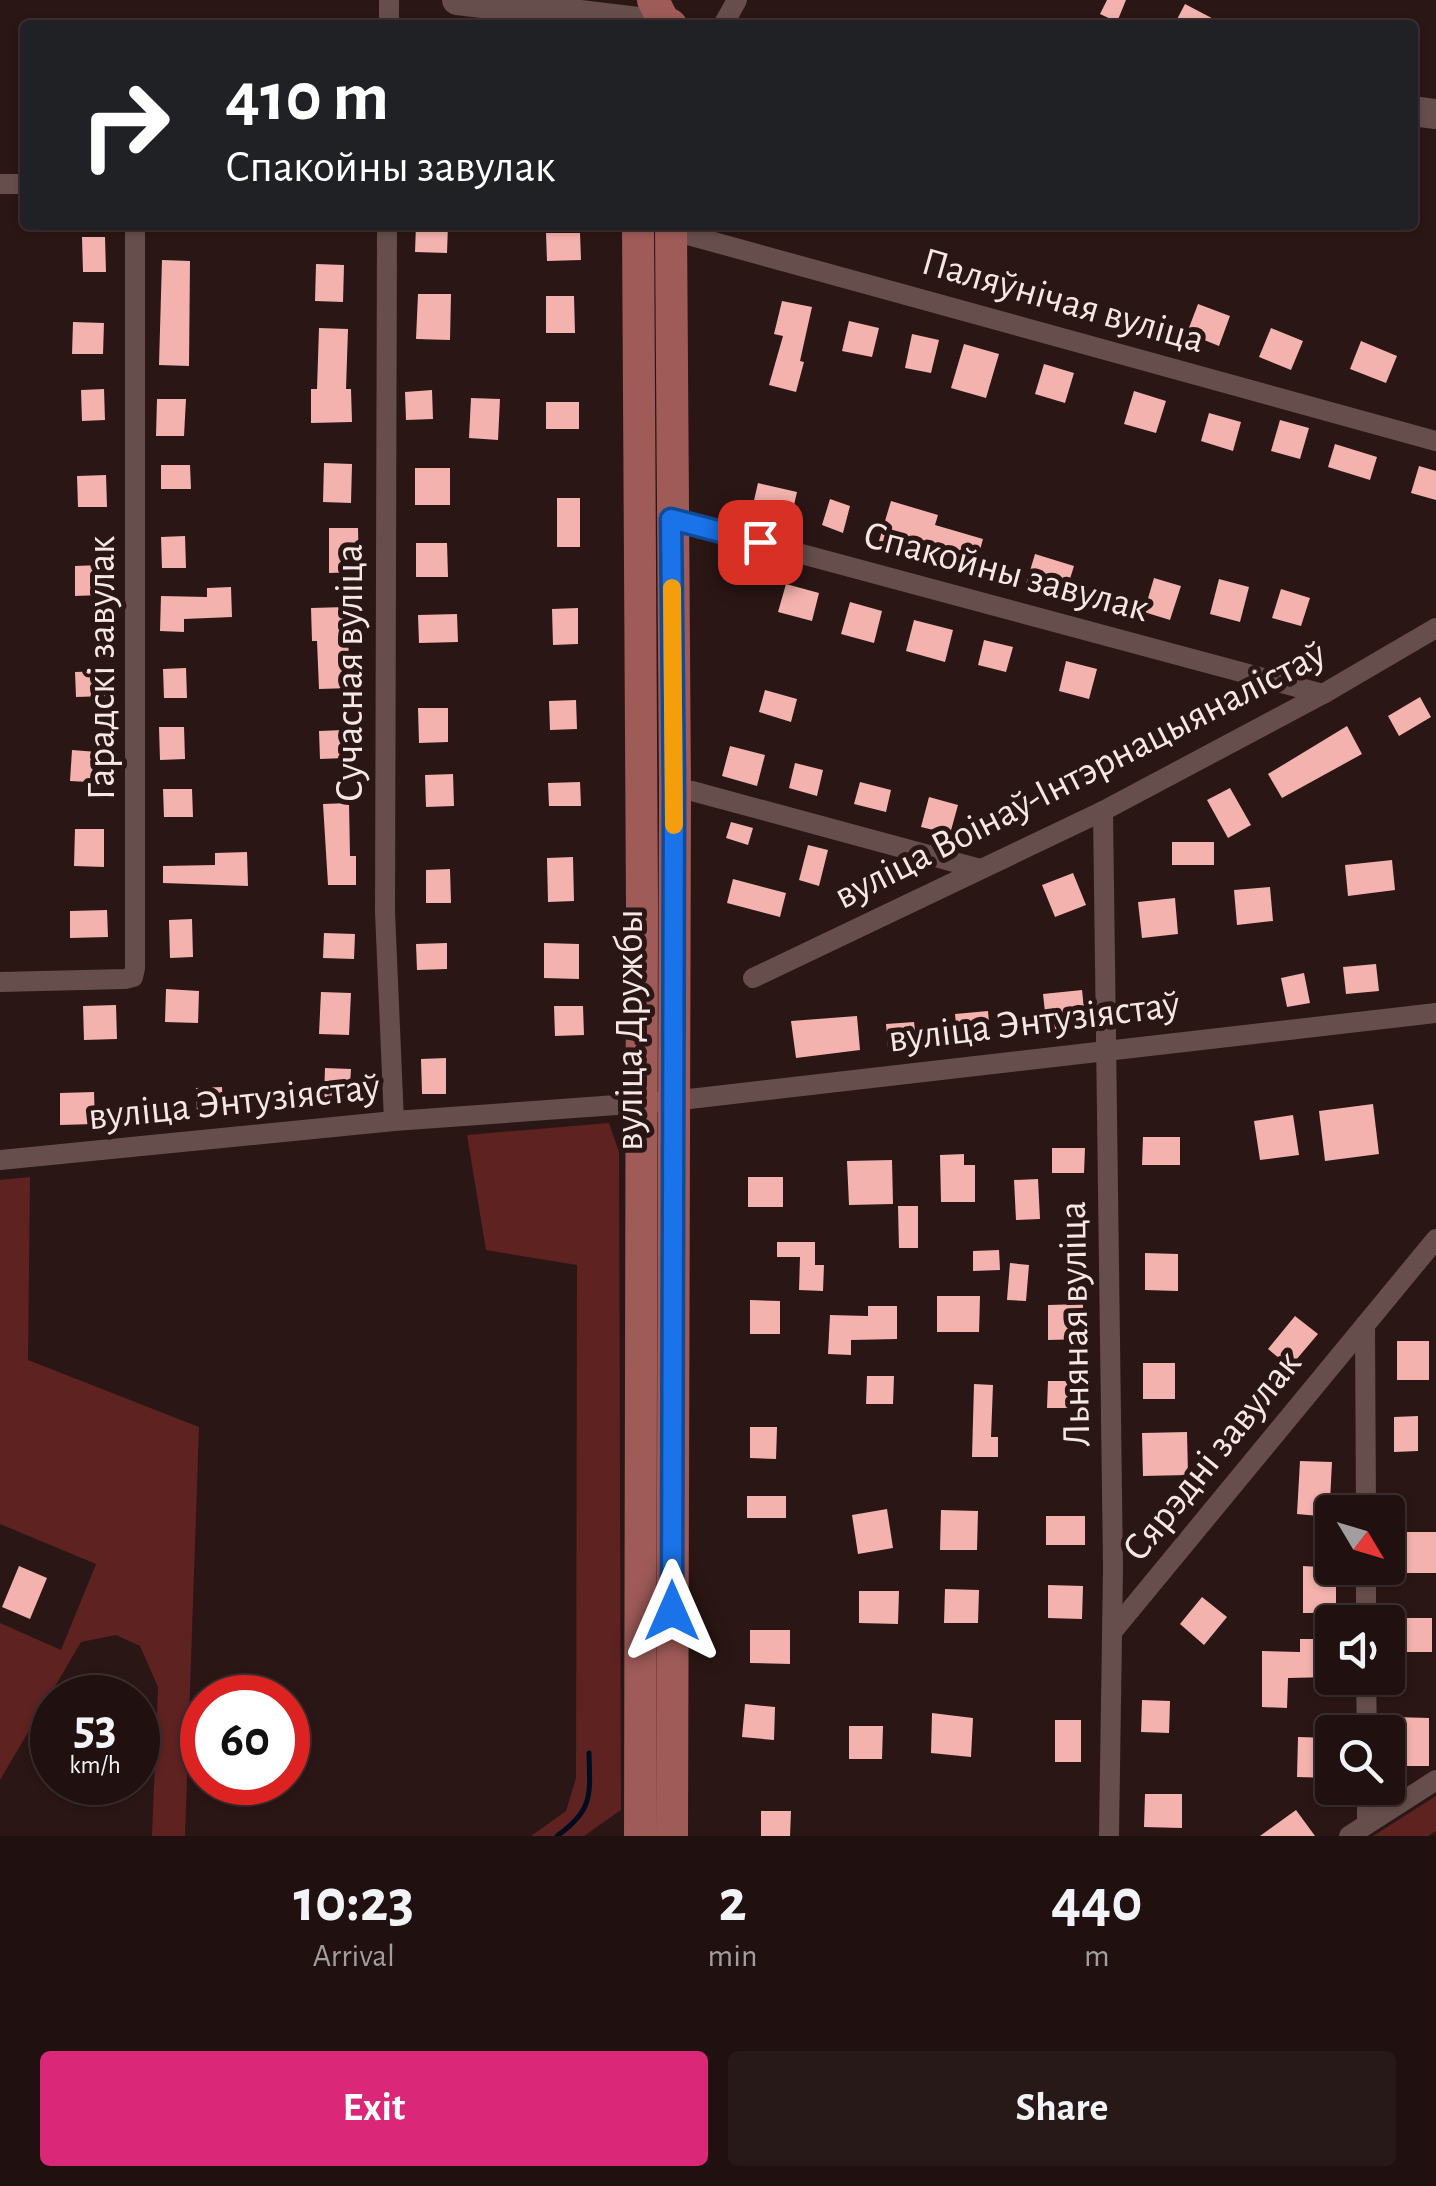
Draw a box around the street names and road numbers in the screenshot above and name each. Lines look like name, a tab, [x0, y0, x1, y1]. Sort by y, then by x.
street label: Паляўнічая вуліца	[917, 242, 1209, 360]
street label: Спакойны завулак	[859, 515, 1153, 629]
street label: Гарадскі завулак	[82, 536, 122, 800]
street label: Сучасная вуліца	[330, 544, 370, 802]
street label: вуліца Воінаў-Інтэрнацыяналістаў	[828, 633, 1332, 917]
street label: вуліца Дружбы	[610, 909, 650, 1151]
street label: вуліца Энтузіястаў	[886, 984, 1182, 1060]
street label: вуліца Энтузіястаў	[86, 1067, 382, 1137]
street label: Льняная вуліца	[1053, 1201, 1097, 1447]
street label: Сярэдні завулак	[1115, 1343, 1309, 1569]

